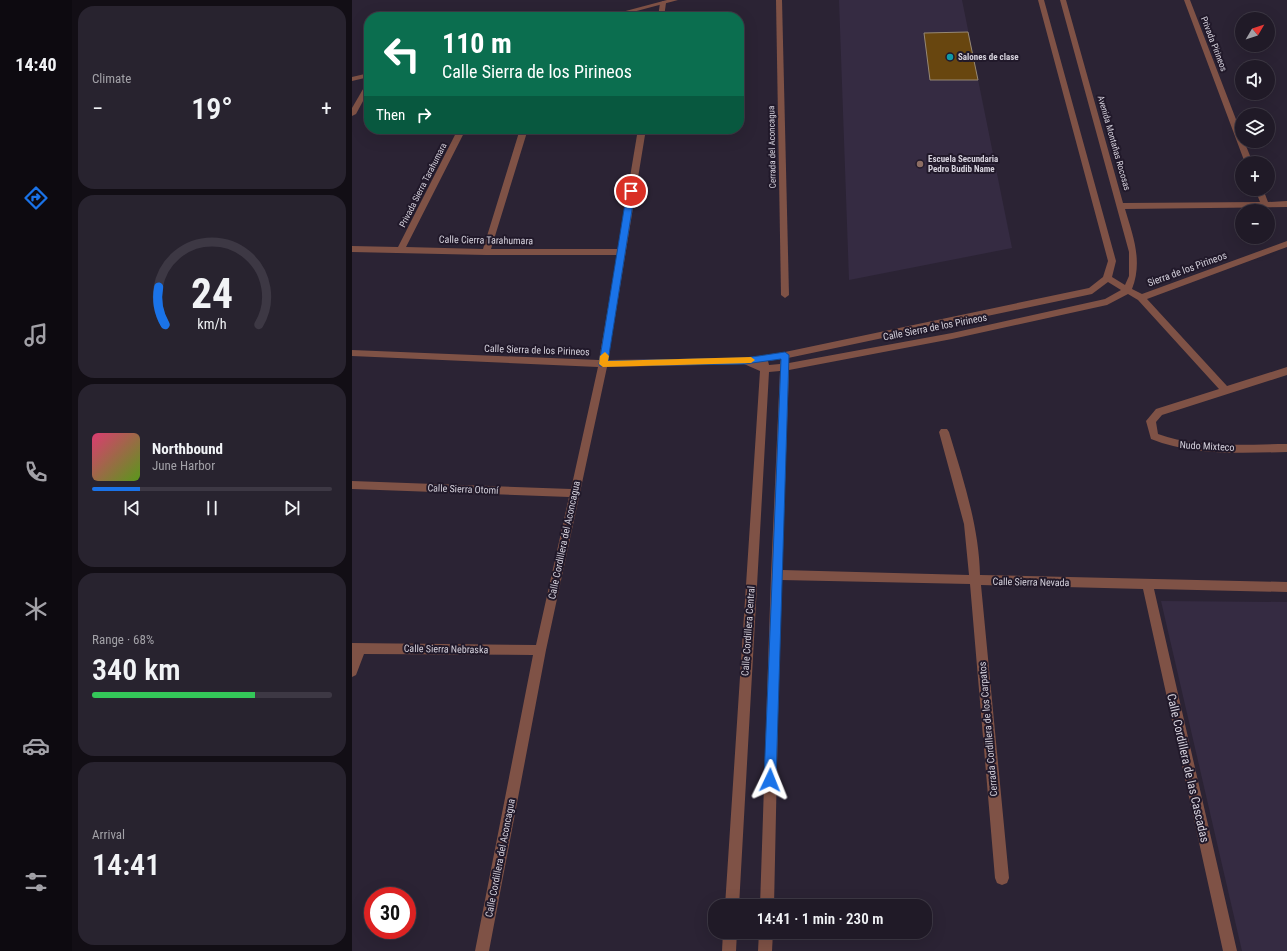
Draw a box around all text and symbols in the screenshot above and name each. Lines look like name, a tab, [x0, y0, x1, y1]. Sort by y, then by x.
north arrow	[1235, 12, 1275, 52]
map controls	[1235, 12, 1275, 244]
street label: Privada Pirineos	[1199, 15, 1229, 73]
text: 110 m	[442, 27, 512, 60]
icon: left	[376, 28, 428, 80]
marker: Salones de clase	[945, 52, 955, 62]
place label: Salones de clase	[958, 52, 1019, 62]
text: 14:40	[15, 54, 57, 75]
button: sound	[1235, 60, 1275, 100]
text: Calle Sierra de los Pirineos	[442, 61, 632, 82]
text: Climate	[92, 71, 131, 86]
text: 19°	[191, 91, 233, 126]
street label: Avenida Montañas Rocosas	[1096, 94, 1132, 192]
text: −	[92, 96, 103, 121]
text: +	[321, 96, 332, 121]
icon: right	[413, 104, 435, 126]
text: Then	[376, 106, 405, 124]
street label: Cerrada del Aconcagua	[766, 106, 778, 188]
button: layers	[1235, 108, 1275, 148]
street label: Privada Sierra Tarahumara	[397, 141, 449, 229]
place label: Escuela Secundaria Pedro Budib Name	[928, 154, 998, 174]
button: +	[1235, 156, 1275, 196]
marker: Escuela Secundaria Pedro Budib Name	[915, 159, 925, 169]
pin	[614, 174, 648, 208]
icon: arrive	[620, 180, 642, 202]
icon: directions	[22, 184, 50, 212]
button: −	[1235, 204, 1275, 244]
street label: Calle Cierra Tarahumara	[439, 234, 533, 246]
street label: Sierra de los Pirineos	[1146, 249, 1229, 288]
text: 24	[191, 268, 233, 317]
street label: Calle Sierra de los Pirineos	[882, 311, 988, 342]
text: km/h	[197, 315, 227, 331]
icon: music	[22, 321, 50, 349]
street label: Calle Sierra de los Pirineos	[484, 343, 590, 357]
street label: Nudo Mixteco	[1179, 439, 1235, 453]
text: Northbound	[152, 440, 223, 458]
icon: phone	[22, 458, 50, 486]
text: June Harbor	[152, 458, 215, 473]
street label: Calle Cordillera del Aconcagua	[546, 480, 582, 600]
street label: Calle Sierra Otomí	[427, 482, 499, 496]
icon: previous	[121, 497, 143, 519]
icon: pause	[201, 497, 223, 519]
icon: next	[281, 497, 303, 519]
street label: Calle Sierra Nevada	[993, 576, 1070, 588]
street label: Calle Cordillera Central	[739, 586, 757, 676]
icon: climate	[22, 595, 50, 623]
text: Range · 68%	[92, 632, 154, 647]
street label: Calle Sierra Nebraska	[404, 643, 489, 655]
text: 340 km	[92, 652, 181, 687]
street label: Cerrada Cordillera de los Carpatos	[977, 661, 999, 797]
street label: Calle Cordillera de las Cascadas	[1164, 692, 1212, 844]
icon: car	[22, 732, 50, 760]
position arrow	[749, 759, 791, 801]
street label: Calle Cordillera del Aconcagua	[483, 798, 517, 918]
text: Arrival	[92, 827, 125, 842]
text: 14:41	[92, 847, 160, 882]
icon: filters	[22, 868, 50, 896]
speed limit sign: 30	[364, 887, 416, 939]
text: 14:41 · 1 min · 230 m	[757, 910, 883, 928]

